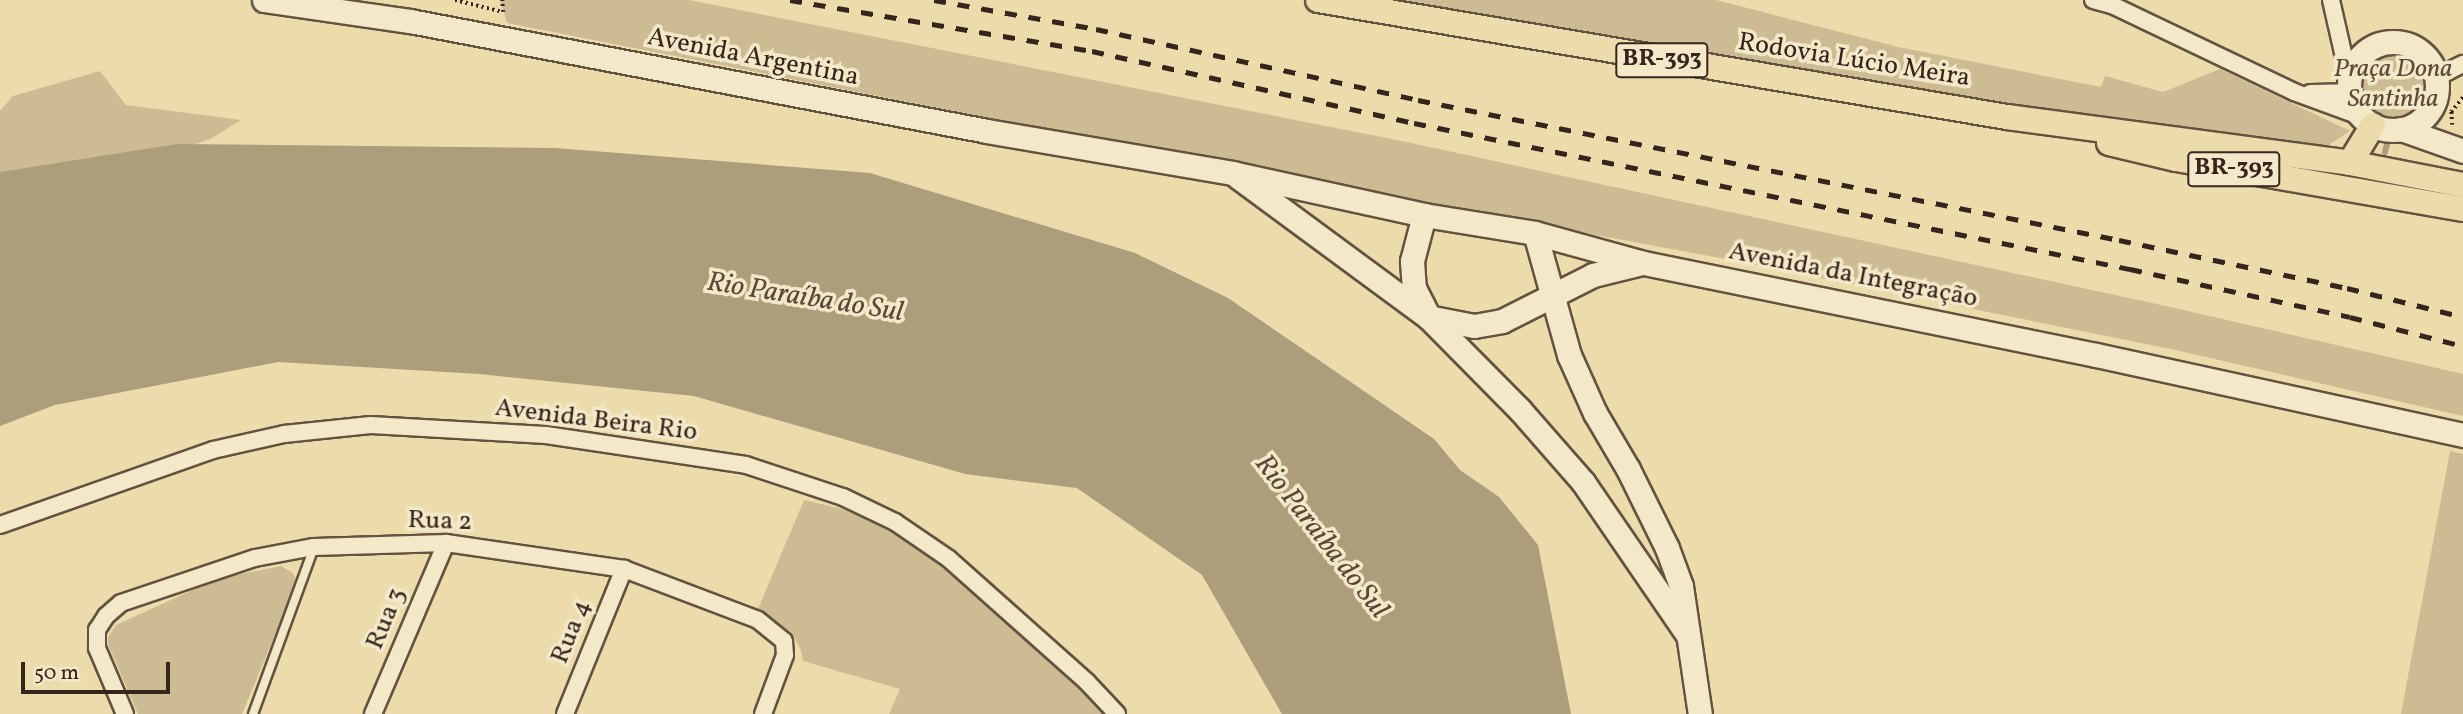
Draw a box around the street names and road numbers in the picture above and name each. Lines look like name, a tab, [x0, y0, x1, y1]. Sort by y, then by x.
street label: Avenida Argentina	[645, 22, 861, 94]
street label: Rodovia Lúcio Meira	[1736, 27, 1972, 95]
road number: BR-393	[1615, 40, 1709, 80]
road number: BR-393	[2187, 148, 2281, 190]
street label: Avenida da Integração	[1726, 237, 1980, 315]
street label: Avenida Beira Rio	[493, 393, 699, 449]
street label: Rua 2	[407, 505, 473, 539]
street label: Rua 3	[360, 583, 414, 655]
street label: Rua 4	[545, 596, 599, 668]

